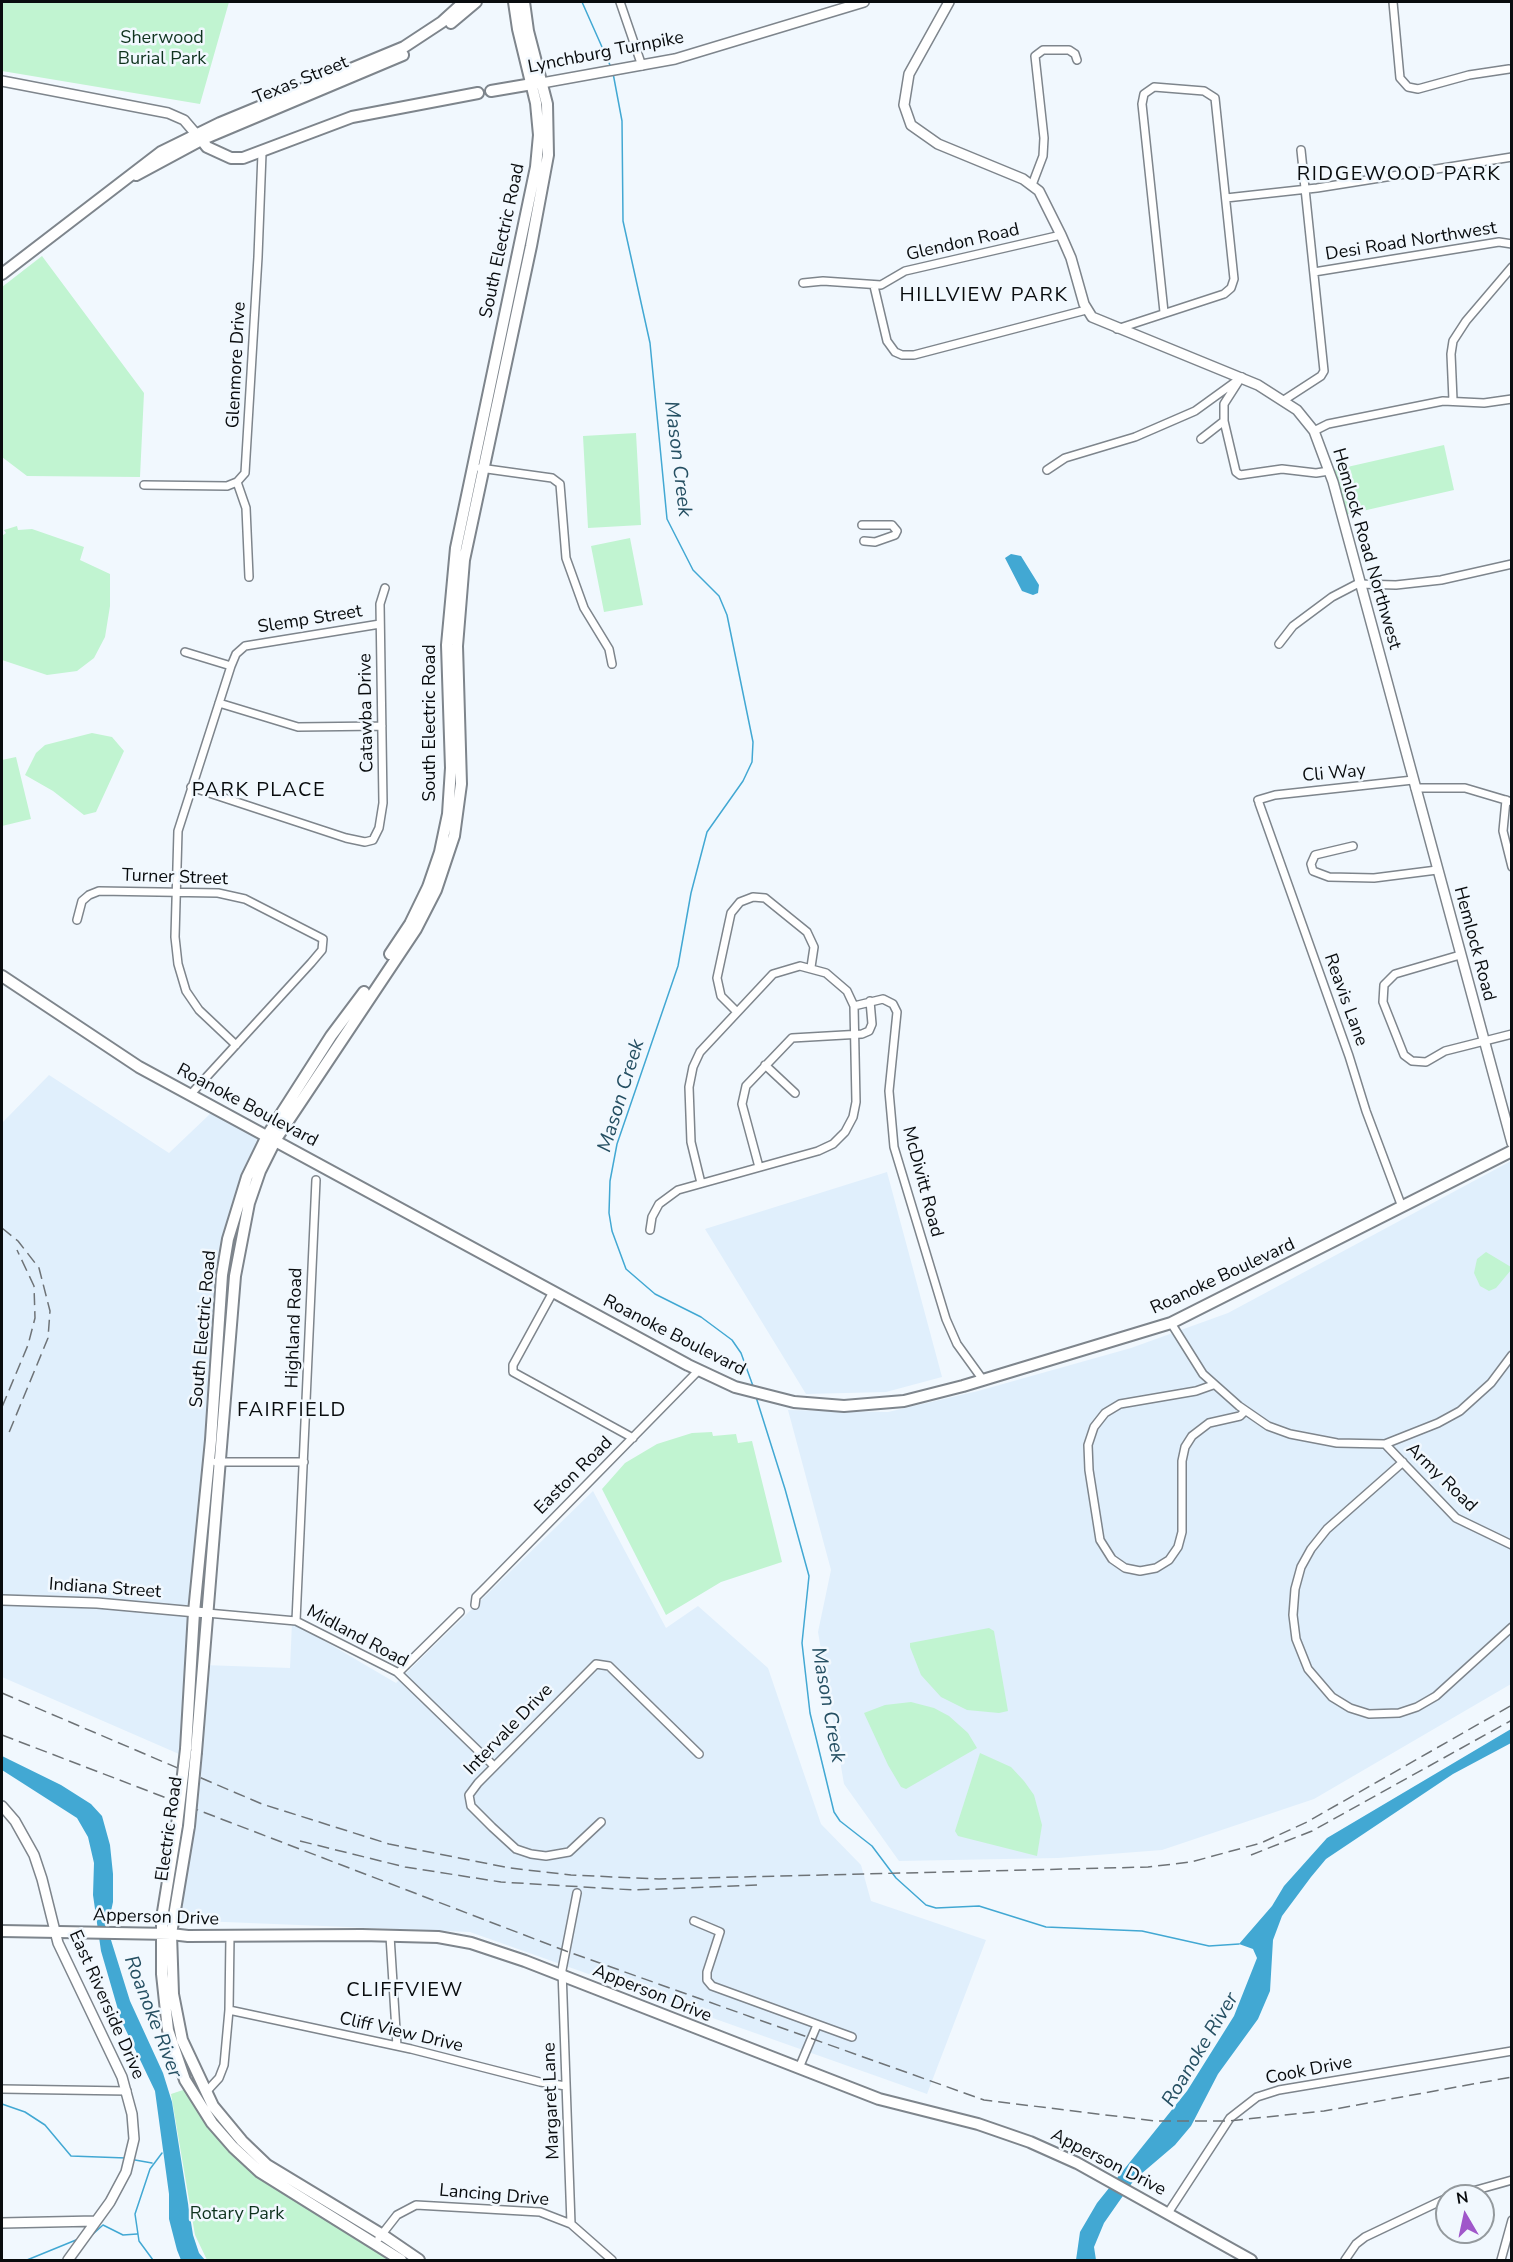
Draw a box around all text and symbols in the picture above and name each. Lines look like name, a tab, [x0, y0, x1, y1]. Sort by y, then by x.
street label: Lynchburg Turnpike	[526, 27, 686, 79]
park label: Sherwood Burial Park	[118, 28, 206, 70]
street label: Texas Street	[250, 52, 352, 110]
street label: South Electric Road	[476, 162, 530, 320]
district label: RIDGEWOOD PARK	[1297, 163, 1501, 187]
street label: Desi Road Northwest	[1324, 218, 1498, 266]
street label: Glendon Road	[904, 220, 1022, 266]
district label: HILLVIEW PARK	[900, 284, 1068, 308]
street label: Glenmore Drive	[223, 301, 251, 429]
water label: Mason Creek	[658, 400, 696, 518]
street label: Hemlock Road Northwest	[1327, 446, 1405, 652]
street label: Slemp Street	[256, 601, 364, 639]
street label: South Electric Road	[420, 644, 442, 802]
street label: Catawba Drive	[355, 653, 379, 773]
street label: Cli Way	[1301, 760, 1367, 788]
district label: PARK PLACE	[192, 779, 326, 803]
street label: Turner Street	[122, 865, 228, 891]
street label: Hemlock Road	[1448, 884, 1500, 1004]
street label: Reavis Lane	[1318, 951, 1372, 1049]
water label: Mason Creek	[593, 1037, 651, 1155]
street label: Roanoke Boulevard	[173, 1060, 321, 1152]
street label: McDivitt Road	[897, 1124, 947, 1240]
street label: Roanoke Boulevard	[1147, 1234, 1299, 1320]
street label: South Electric Road	[186, 1249, 222, 1409]
street label: Highland Road	[282, 1267, 308, 1389]
street label: Roanoke Boulevard	[599, 1291, 749, 1381]
district label: FAIRFIELD	[237, 1399, 347, 1423]
street label: Easton Road	[531, 1433, 617, 1519]
street label: Army Road	[1401, 1439, 1481, 1517]
street label: Indiana Street	[48, 1574, 162, 1604]
street label: Midland Road	[302, 1601, 412, 1673]
water label: Mason Creek	[805, 1645, 849, 1765]
street label: Intervale Drive	[460, 1680, 558, 1780]
street label: Electric Road	[152, 1775, 188, 1883]
street label: Apperson Drive	[93, 1905, 219, 1931]
street label: East Riverside Drive	[63, 1927, 149, 2083]
water label: Roanoke River	[118, 1953, 186, 2081]
street label: Apperson Drive	[589, 1960, 715, 2028]
district label: CLIFFVIEW	[346, 1979, 464, 2003]
water label: Roanoke River	[1158, 1989, 1244, 2111]
street label: Cliff View Drive	[337, 2008, 465, 2058]
street label: Margaret Lane	[539, 2042, 565, 2160]
street label: Cook Drive	[1264, 2052, 1354, 2090]
street label: Apperson Drive	[1047, 2125, 1169, 2201]
street label: Lancing Drive	[438, 2180, 550, 2212]
north arrow	[1435, 2184, 1495, 2244]
text: N	[1455, 2186, 1470, 2210]
park label: Rotary Park	[190, 2204, 284, 2226]

